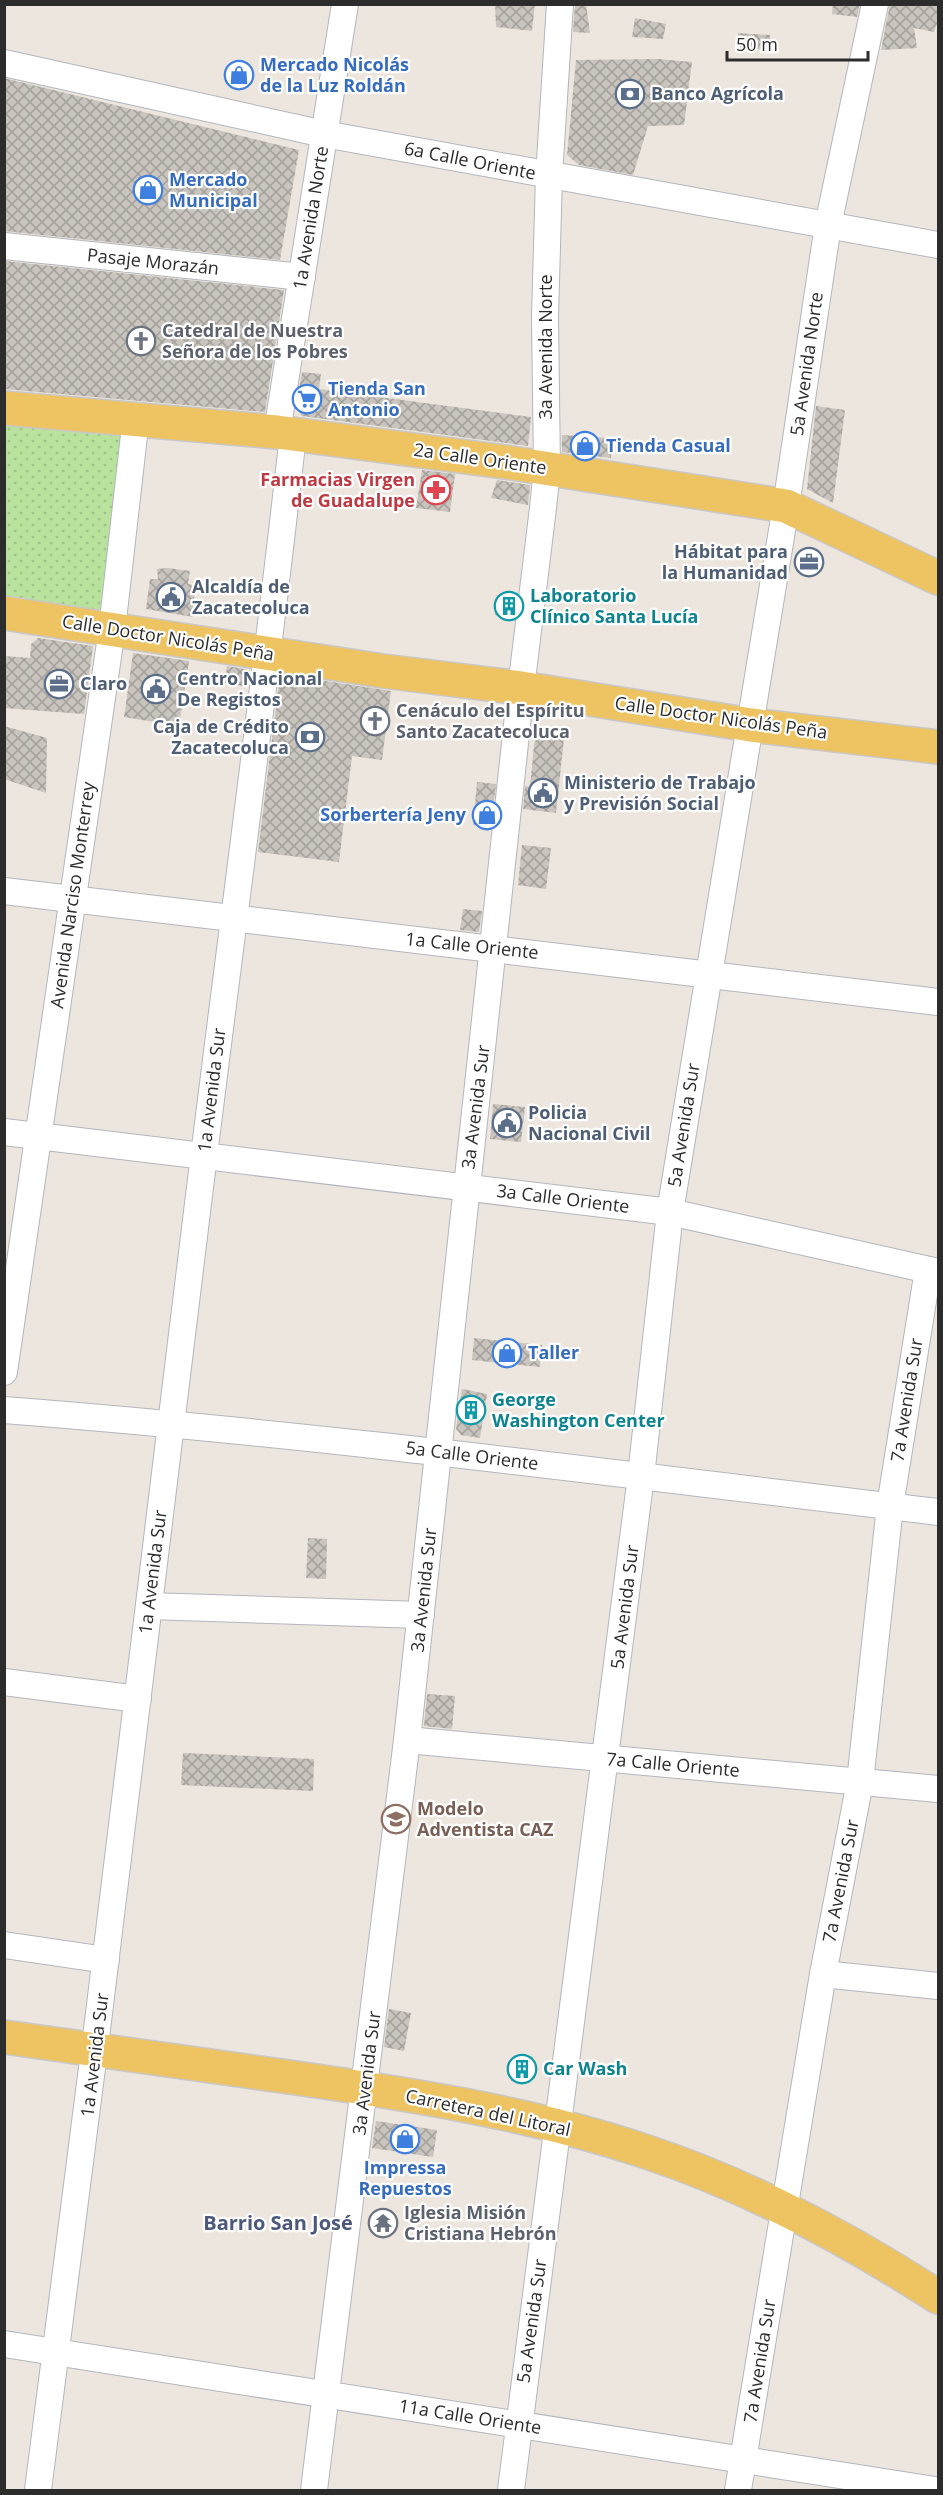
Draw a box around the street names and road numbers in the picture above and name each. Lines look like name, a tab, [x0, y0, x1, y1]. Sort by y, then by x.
street label: 6a Calle Oriente	[402, 135, 538, 185]
street label: 1a Avenida Norte	[287, 144, 333, 291]
street label: Pasaje Morazán	[86, 242, 220, 280]
street label: 3a Avenida Norte	[533, 275, 557, 419]
street label: 5a Avenida Norte	[784, 290, 828, 437]
street label: 2a Calle Oriente	[412, 437, 548, 479]
street label: Calle Doctor Nicolás Peña	[60, 608, 276, 666]
street label: Calle Doctor Nicolás Peña	[613, 690, 829, 744]
street label: Avenida Narciso Monterrey	[44, 779, 100, 1010]
street label: 1a Calle Oriente	[404, 926, 540, 964]
street label: 1a Avenida Sur	[191, 1026, 231, 1153]
street label: 3a Avenida Sur	[455, 1043, 495, 1170]
street label: 5a Avenida Sur	[661, 1061, 705, 1188]
street label: 3a Calle Oriente	[495, 1178, 631, 1218]
street label: 7a Avenida Sur	[884, 1336, 928, 1463]
street label: 5a Calle Oriente	[404, 1435, 540, 1475]
street label: 1a Avenida Sur	[132, 1508, 172, 1635]
street label: 3a Avenida Sur	[405, 1526, 442, 1653]
street label: 5a Avenida Sur	[604, 1543, 644, 1670]
street label: 7a Calle Oriente	[605, 1746, 741, 1782]
street label: 7a Avenida Sur	[816, 1817, 864, 1944]
street label: 1a Avenida Sur	[74, 1991, 114, 2118]
street label: 3a Avenida Sur	[346, 2009, 386, 2136]
street label: Carretera del Litoral	[403, 2083, 573, 2141]
street label: 5a Avenida Sur	[510, 2257, 552, 2384]
street label: 7a Avenida Sur	[737, 2297, 781, 2424]
street label: 11a Calle Oriente	[397, 2393, 543, 2439]

